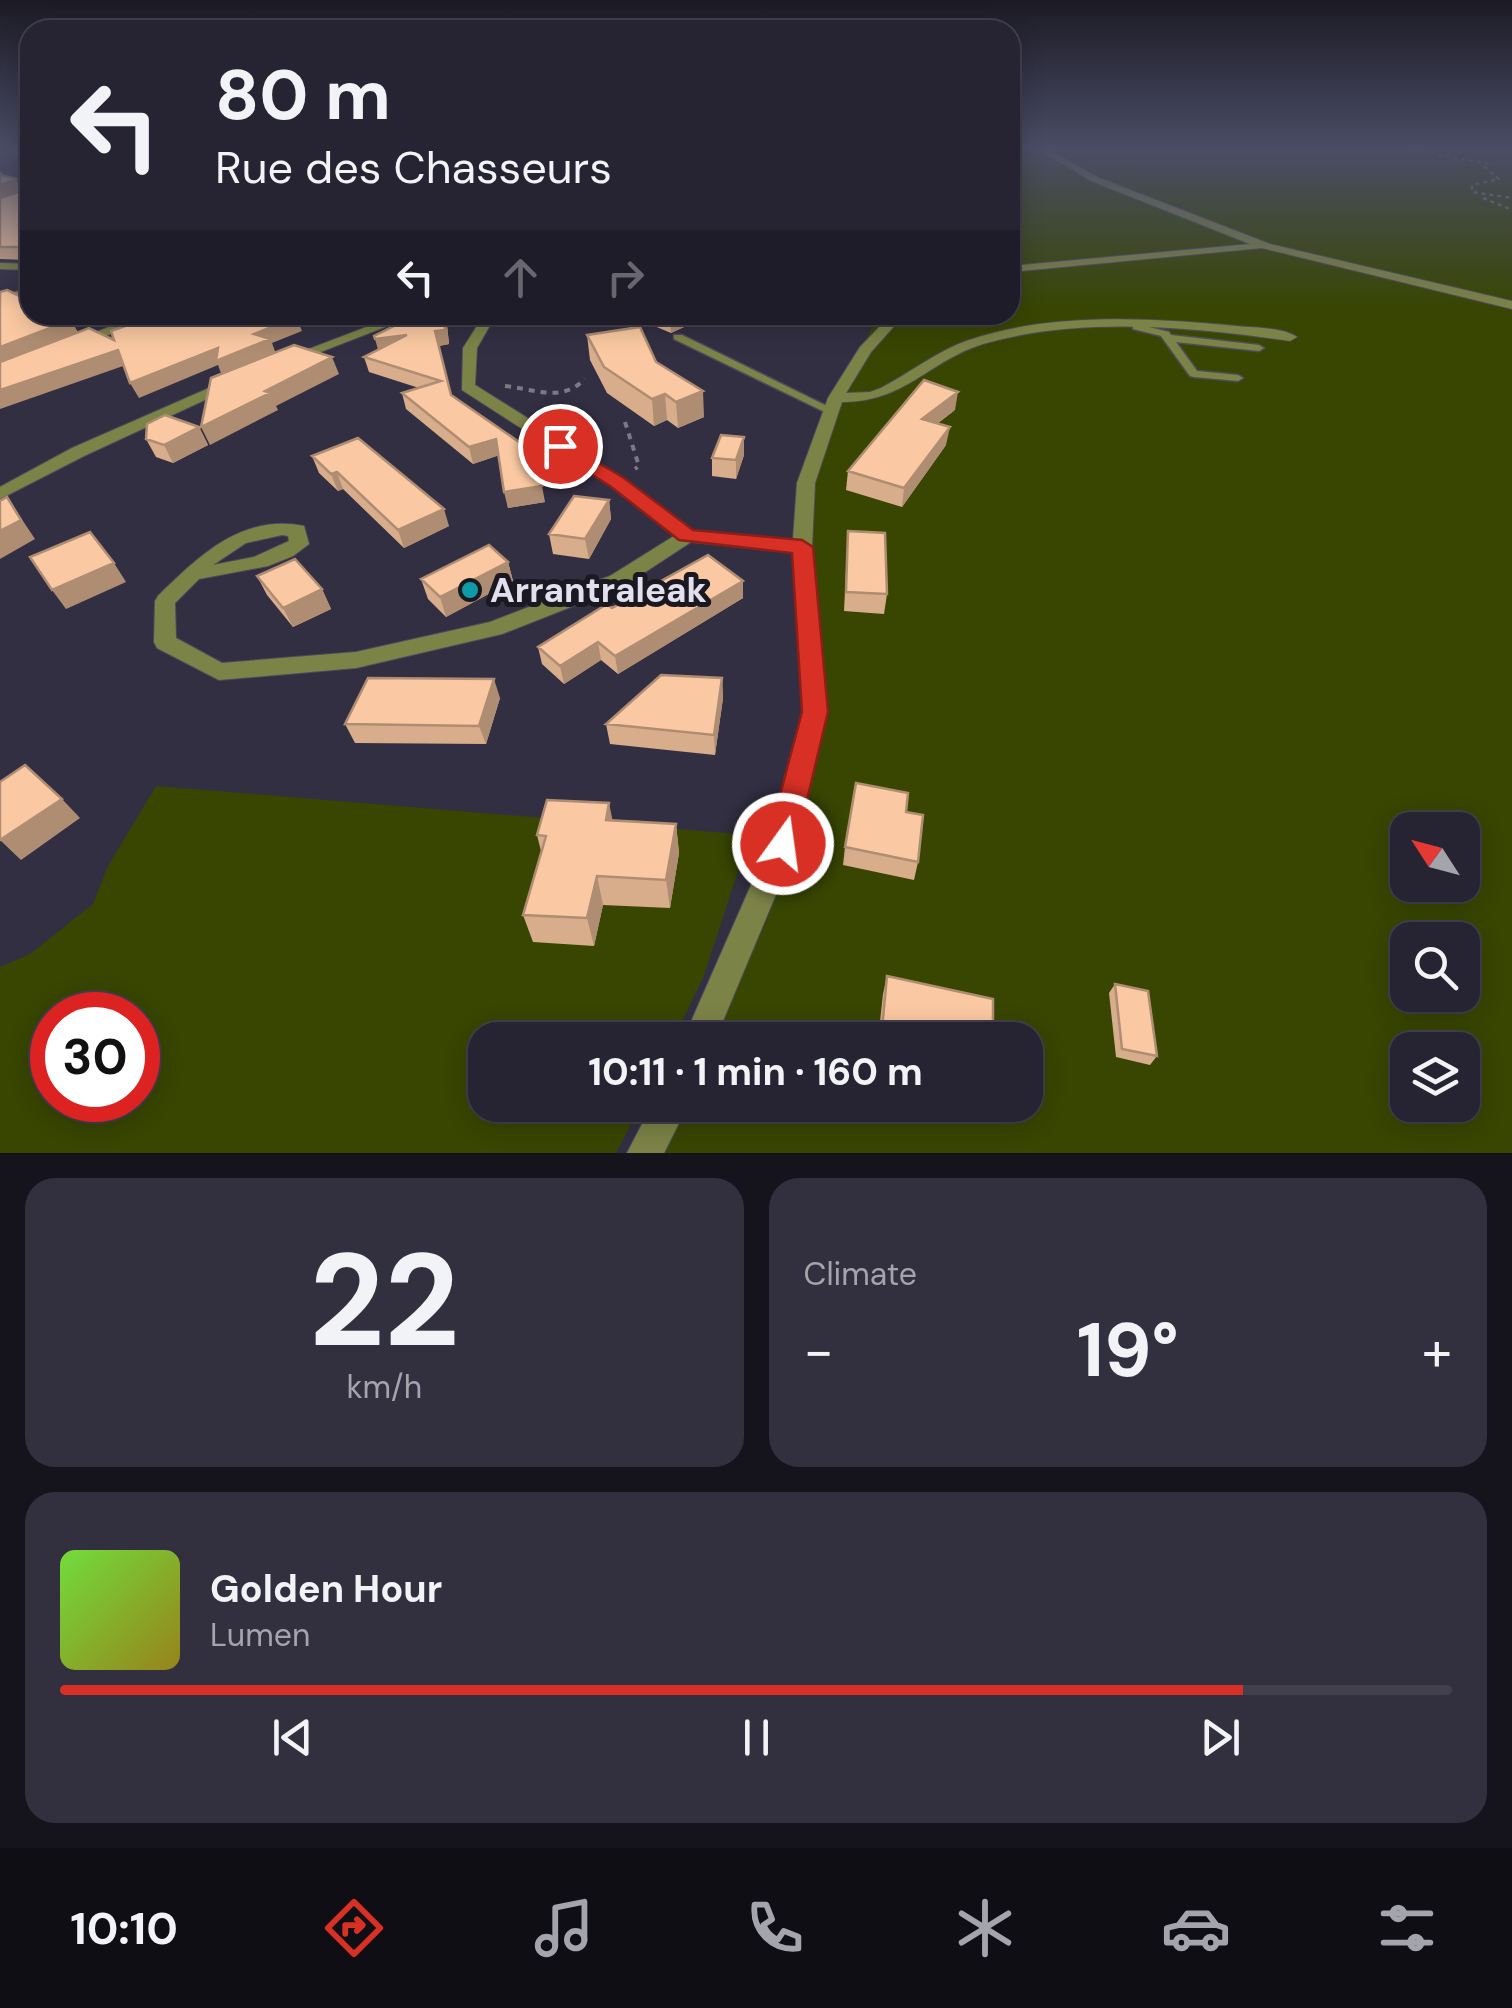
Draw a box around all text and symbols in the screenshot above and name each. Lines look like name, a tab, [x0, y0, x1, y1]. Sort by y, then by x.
text: 80 m	[215, 50, 391, 141]
icon: left	[50, 60, 180, 190]
text: Rue des Chasseurs	[215, 138, 612, 197]
icon: left	[388, 250, 443, 305]
icon: ahead	[493, 250, 548, 305]
icon: right	[598, 250, 653, 305]
pin	[518, 404, 603, 489]
icon: arrive	[533, 419, 588, 474]
place label: Arrantraleak	[490, 567, 707, 613]
marker: Arrantraleak	[459, 579, 481, 601]
position arrow	[731, 792, 835, 896]
north arrow	[1390, 812, 1480, 902]
map controls	[1390, 812, 1480, 1122]
button: search	[1390, 922, 1480, 1012]
speed limit sign: 30	[30, 992, 160, 1122]
button: layers	[1390, 1032, 1480, 1122]
text: 10:11 · 1 min · 160 m	[588, 1047, 923, 1097]
text: 22	[309, 1216, 459, 1385]
text: Climate	[804, 1253, 917, 1295]
text: 19°	[1077, 1302, 1179, 1399]
text: −	[804, 1315, 834, 1387]
text: +	[1422, 1315, 1452, 1387]
text: km/h	[346, 1366, 422, 1408]
text: Golden Hour	[210, 1564, 442, 1614]
text: Lumen	[210, 1614, 310, 1656]
icon: previous	[265, 1710, 320, 1765]
icon: pause	[729, 1710, 784, 1765]
icon: next	[1193, 1710, 1248, 1765]
icon: directions	[319, 1893, 389, 1963]
icon: music	[529, 1893, 599, 1963]
icon: phone	[740, 1893, 810, 1963]
icon: climate	[950, 1893, 1020, 1963]
icon: car	[1161, 1893, 1231, 1963]
icon: filters	[1372, 1893, 1442, 1963]
text: 10:10	[70, 1899, 178, 1958]

